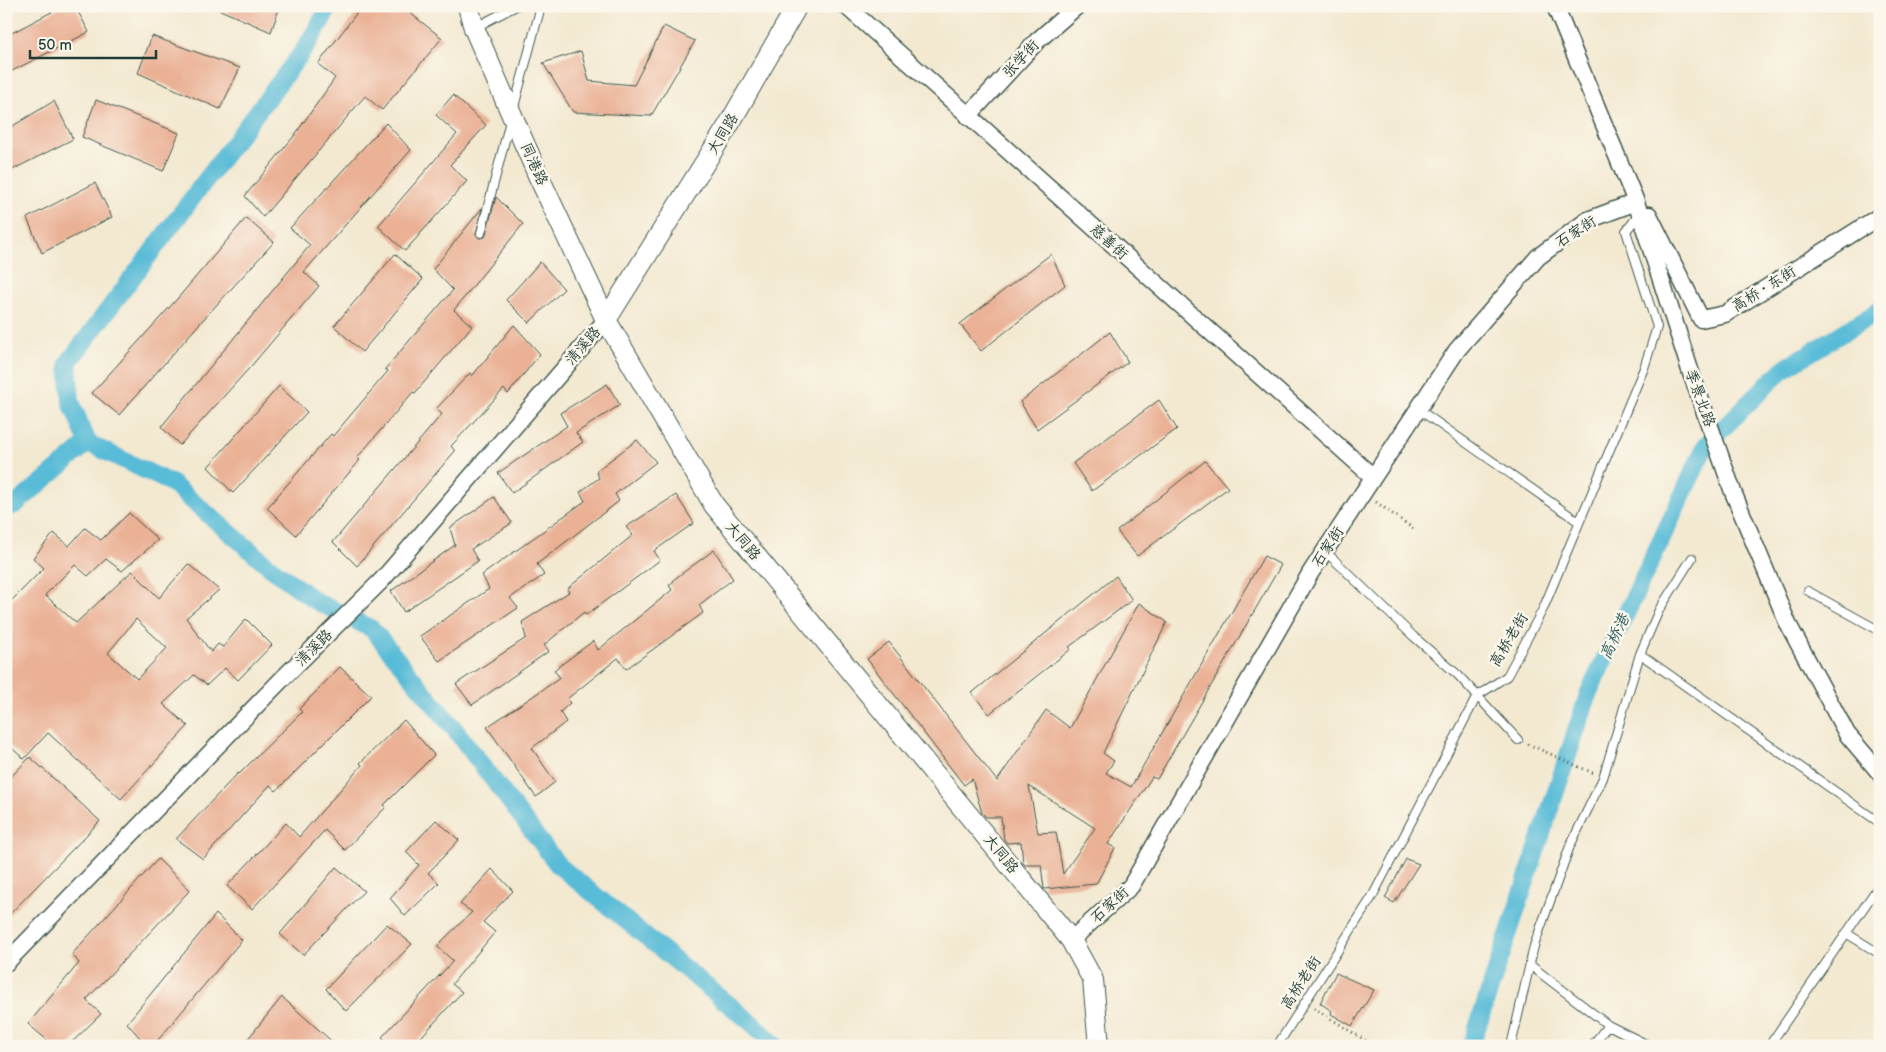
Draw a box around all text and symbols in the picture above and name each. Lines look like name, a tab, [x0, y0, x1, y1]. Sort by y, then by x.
scale bar	[30, 28, 156, 60]
text: 50 m	[38, 36, 72, 55]
street label: 张学街	[999, 36, 1043, 82]
street label: 大同路	[703, 110, 743, 158]
street label: 同港路	[516, 140, 552, 188]
street label: 石家街	[1552, 212, 1600, 252]
street label: 慈善街	[1086, 220, 1132, 264]
street label: 高桥 • 东街	[1728, 262, 1800, 316]
street label: 清溪路	[561, 323, 605, 369]
street label: 季景北路	[1681, 367, 1719, 429]
street label: 大同路	[721, 518, 765, 564]
street label: 石家街	[1308, 523, 1348, 571]
street label: 高桥老街	[1485, 609, 1533, 671]
water label: 高桥港	[1596, 609, 1635, 663]
street label: 清溪路	[291, 625, 337, 671]
street label: 大同路	[979, 831, 1023, 877]
street label: 石家街	[1087, 883, 1133, 927]
street label: 高桥老街	[1277, 953, 1325, 1013]

